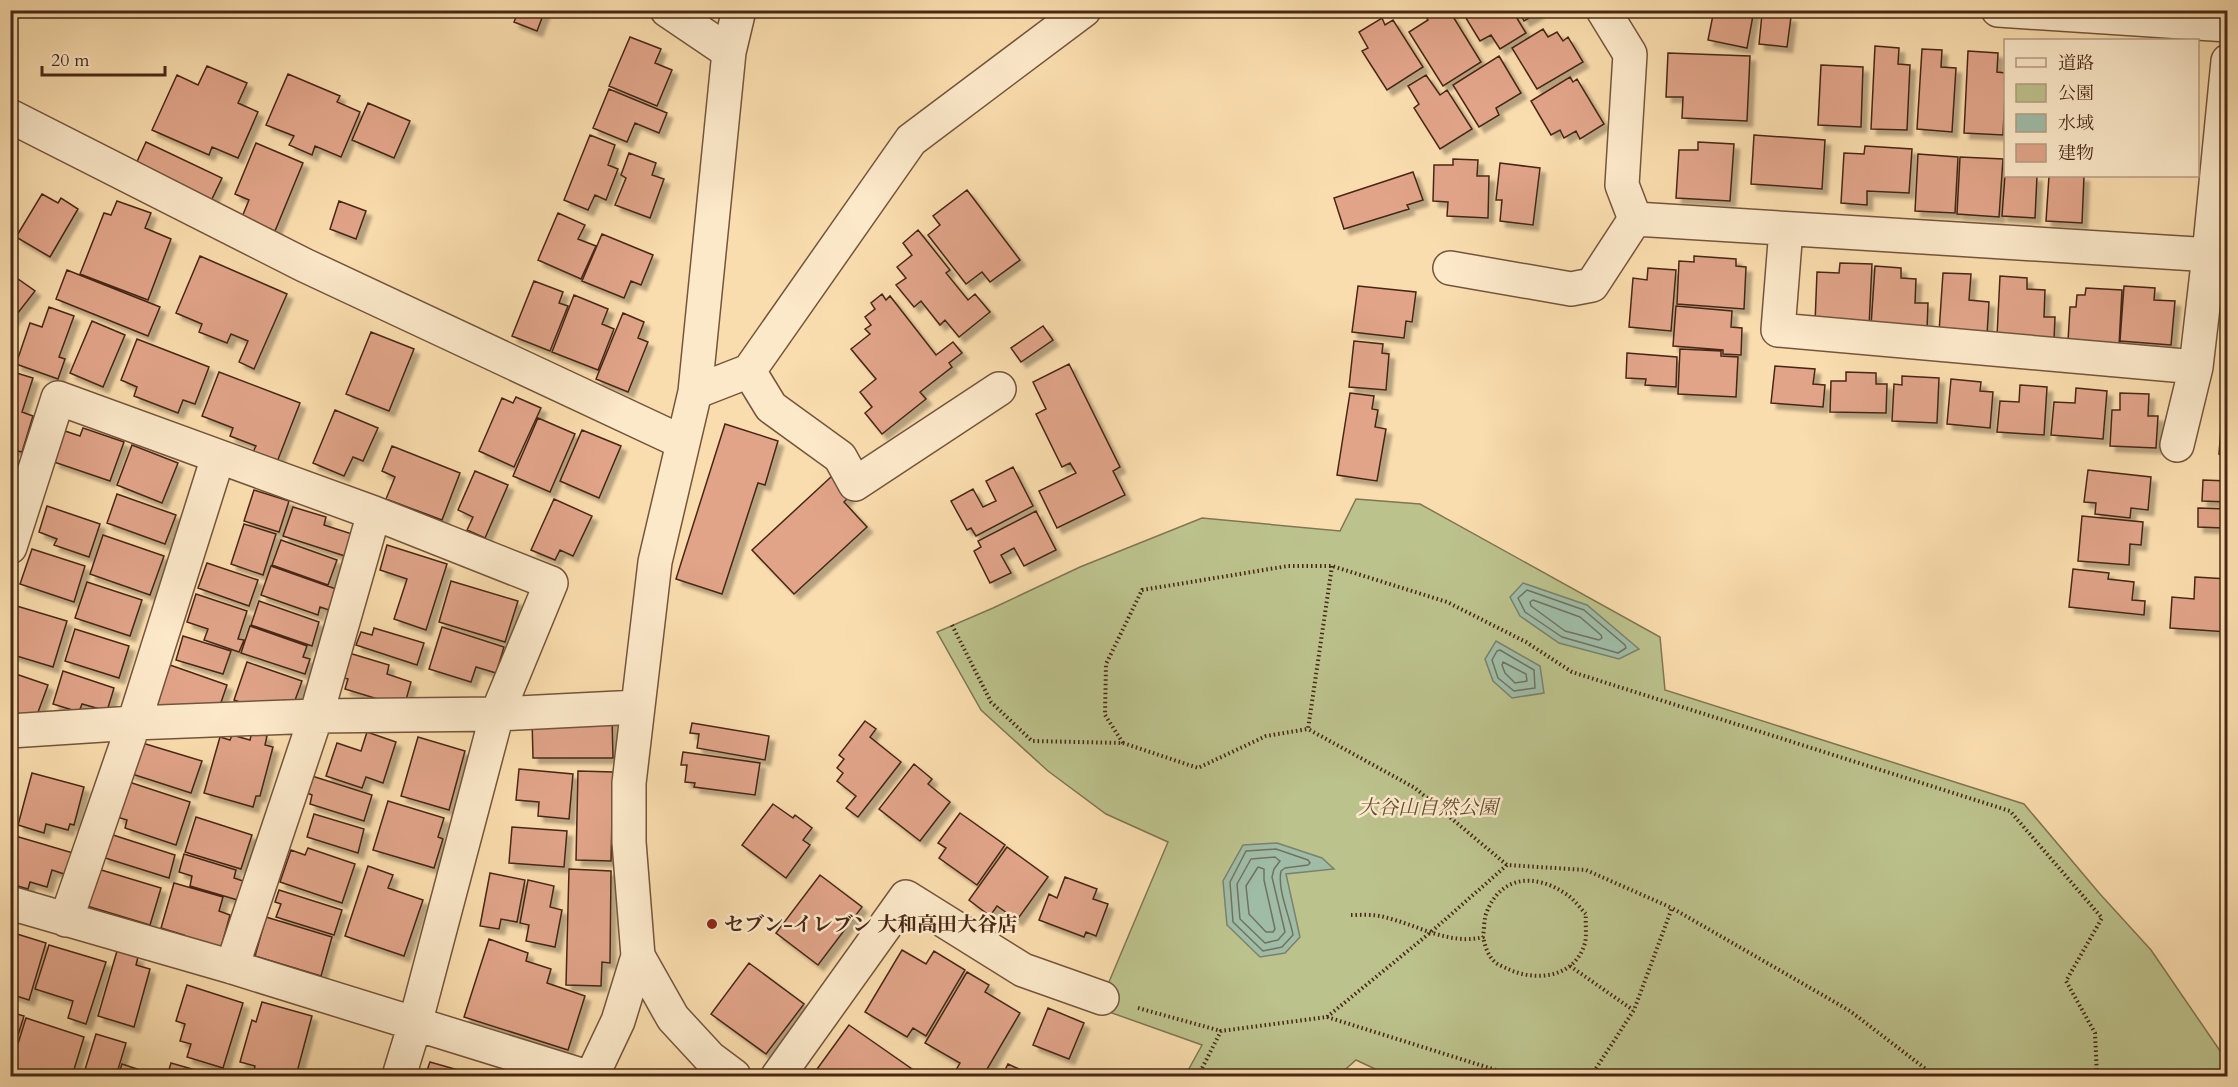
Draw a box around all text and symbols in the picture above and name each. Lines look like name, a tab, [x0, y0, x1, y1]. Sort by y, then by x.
scale bar	[42, 39, 165, 77]
legend	[2004, 39, 2199, 177]
text: 20 m	[51, 48, 90, 73]
text: 道路	[2058, 51, 2094, 76]
text: 公園	[2058, 81, 2094, 106]
text: 水域	[2058, 111, 2094, 136]
text: 建物	[2058, 141, 2094, 166]
park label: 大谷山自然公園	[1358, 794, 1501, 821]
place label: セブン-イレブン 大和高田大谷店	[724, 911, 1017, 938]
marker: セブン-イレブン 大和高田大谷店	[705, 917, 719, 931]

